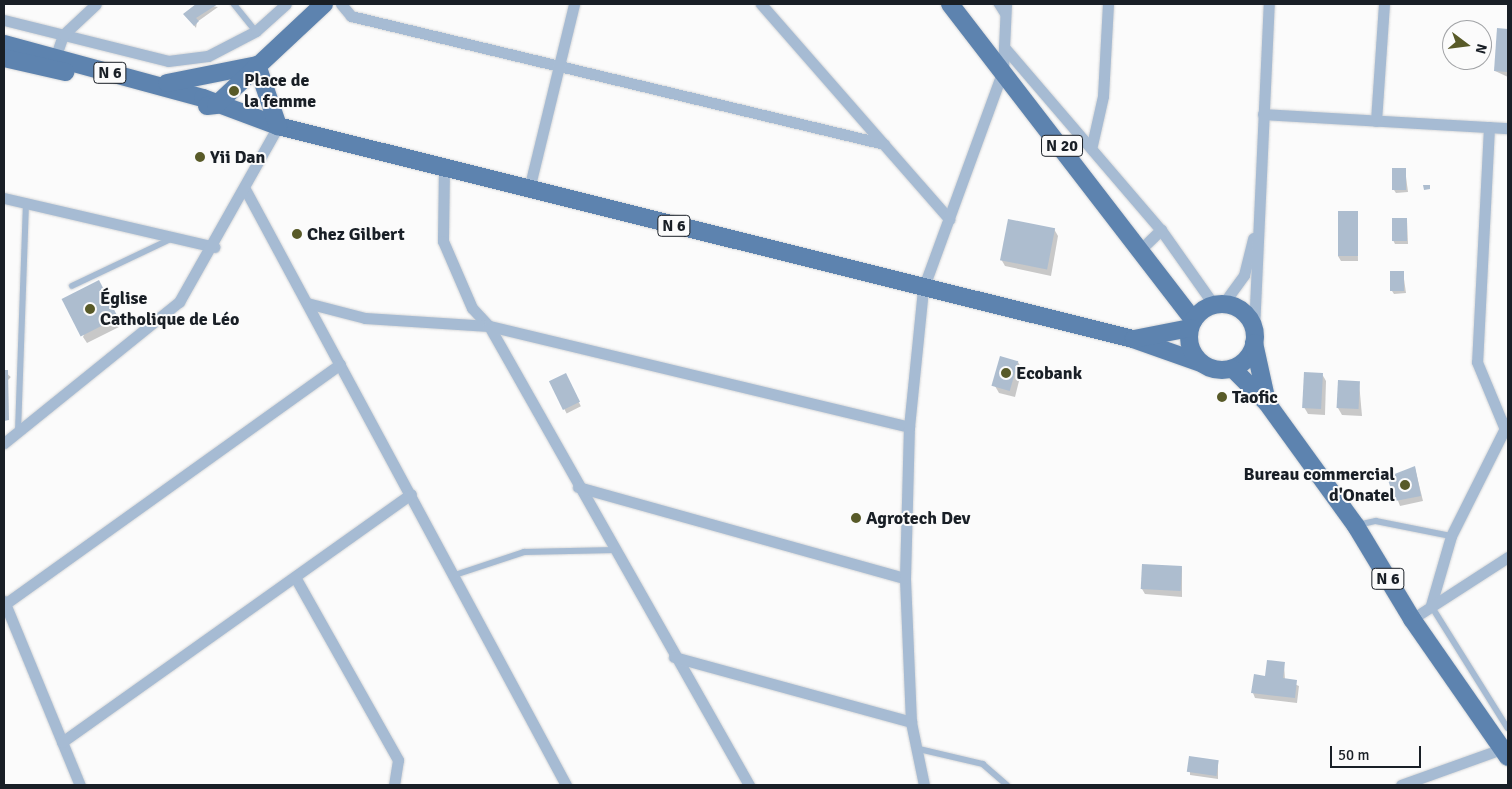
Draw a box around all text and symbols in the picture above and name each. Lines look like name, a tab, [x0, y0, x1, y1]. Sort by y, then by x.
north arrow	[1442, 20, 1492, 70]
text: N	[1472, 42, 1490, 56]
road number: N 6	[92, 59, 128, 86]
place label: Place de la femme	[244, 70, 316, 112]
marker: Place de la femme	[228, 85, 240, 97]
road number: N 20	[1041, 132, 1083, 160]
place label: Yii Dan	[210, 146, 265, 168]
marker: Yii Dan	[194, 151, 206, 163]
road number: N 6	[656, 212, 692, 240]
place label: Chez Gilbert	[307, 223, 405, 245]
marker: Chez Gilbert	[291, 228, 303, 240]
place label: Église Catholique de Léo	[100, 288, 239, 330]
marker: Église Catholique de Léo	[84, 303, 96, 315]
place label: Ecobank	[1016, 362, 1082, 384]
marker: Ecobank	[1000, 367, 1012, 379]
place label: Taofic	[1232, 386, 1278, 408]
marker: Taofic	[1216, 391, 1228, 403]
place label: Bureau commercial d'Onatel	[1243, 464, 1395, 506]
marker: Bureau commercial d'Onatel	[1399, 479, 1411, 491]
place label: Agrotech Dev	[866, 507, 970, 529]
marker: Agrotech Dev	[850, 512, 862, 524]
road number: N 6	[1370, 566, 1406, 592]
scale bar	[1332, 736, 1423, 768]
text: 50 m	[1338, 746, 1369, 764]

